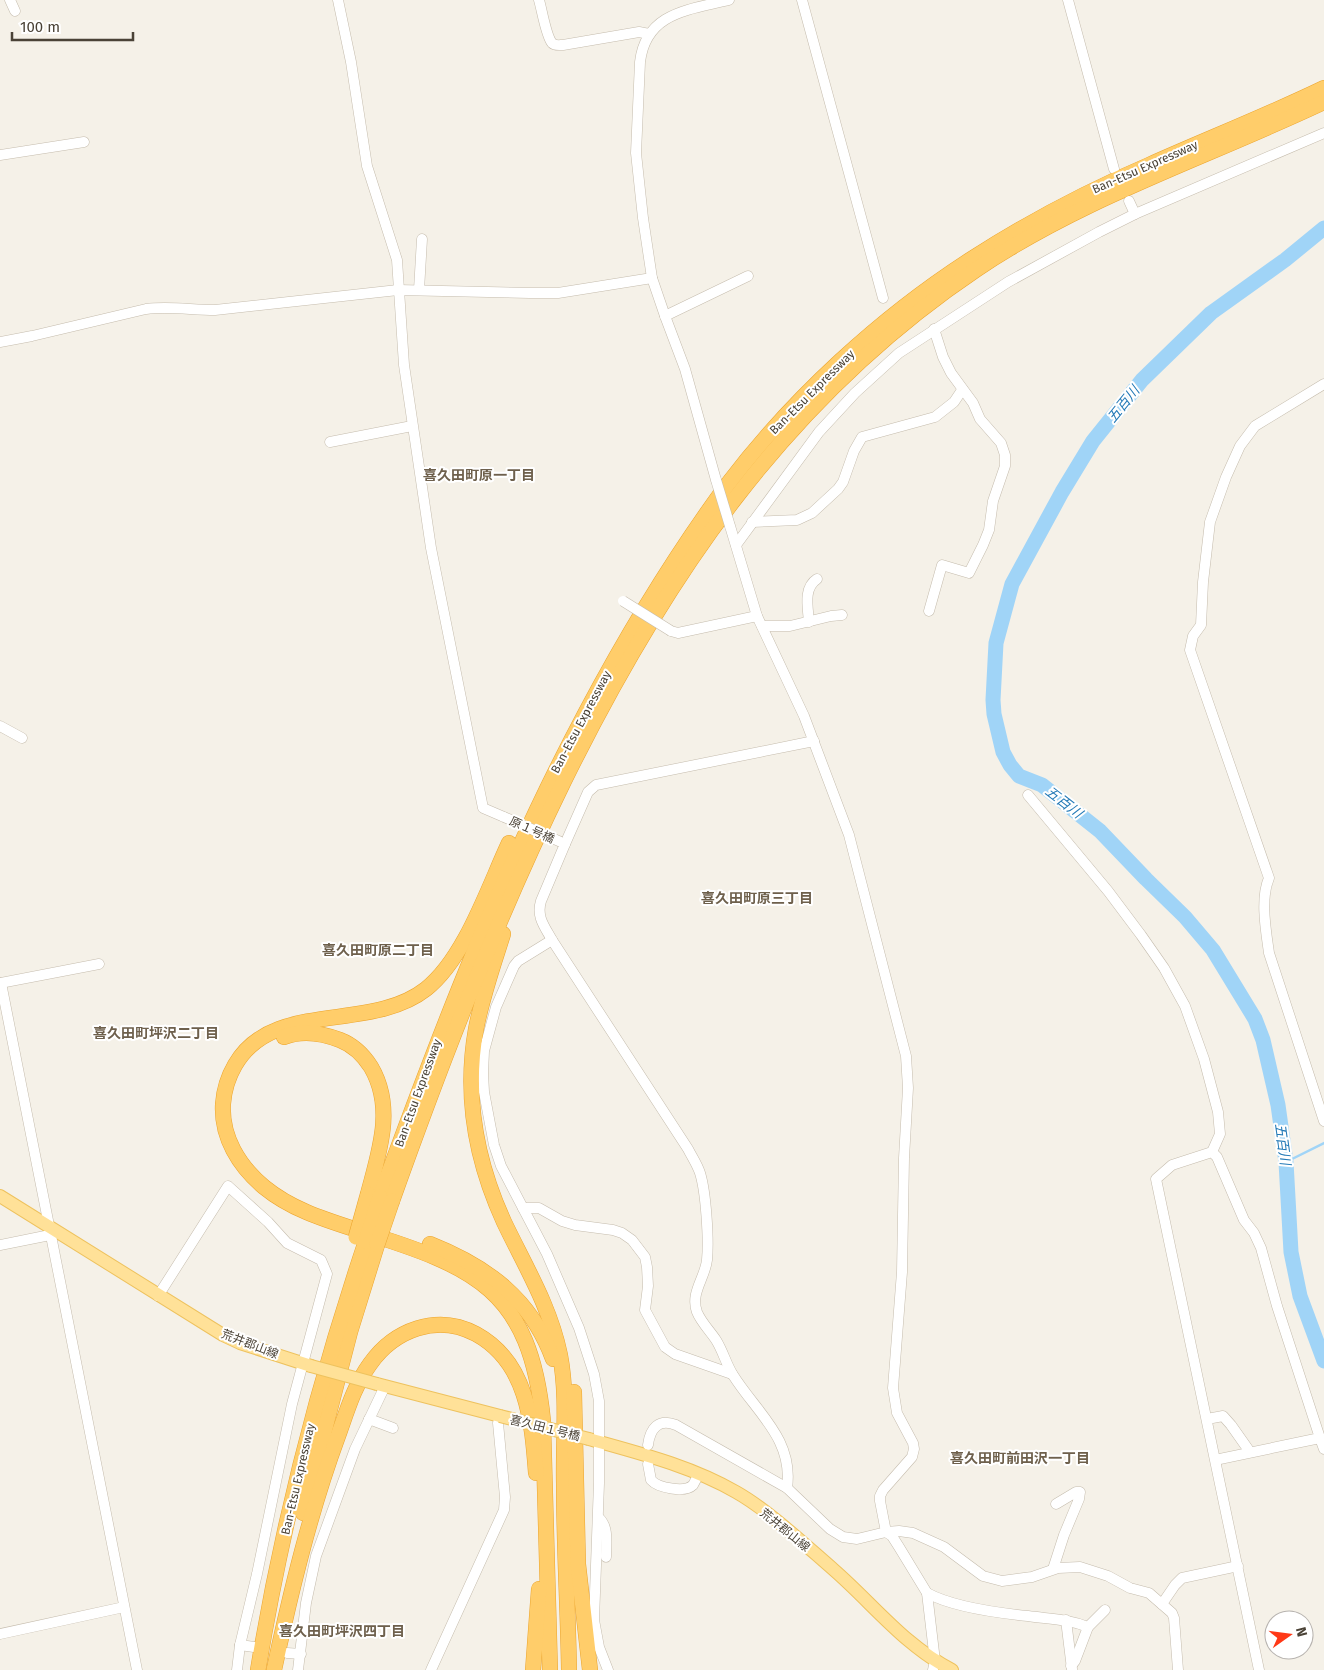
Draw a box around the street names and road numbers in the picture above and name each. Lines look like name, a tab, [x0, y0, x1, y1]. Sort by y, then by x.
street label: Ban-Etsu Expressway	[1090, 137, 1200, 197]
street label: Ban-Etsu Expressway	[767, 347, 857, 437]
street label: Ban-Etsu Expressway	[548, 668, 614, 776]
street label: 原１号橋	[507, 814, 557, 846]
street label: Ban-Etsu Expressway	[392, 1037, 444, 1149]
street label: 荒井郡山線	[219, 1327, 281, 1361]
street label: 喜久田１号橋	[508, 1412, 582, 1444]
street label: Ban-Etsu Expressway	[278, 1422, 318, 1536]
street label: 荒井郡山線	[757, 1506, 813, 1554]

